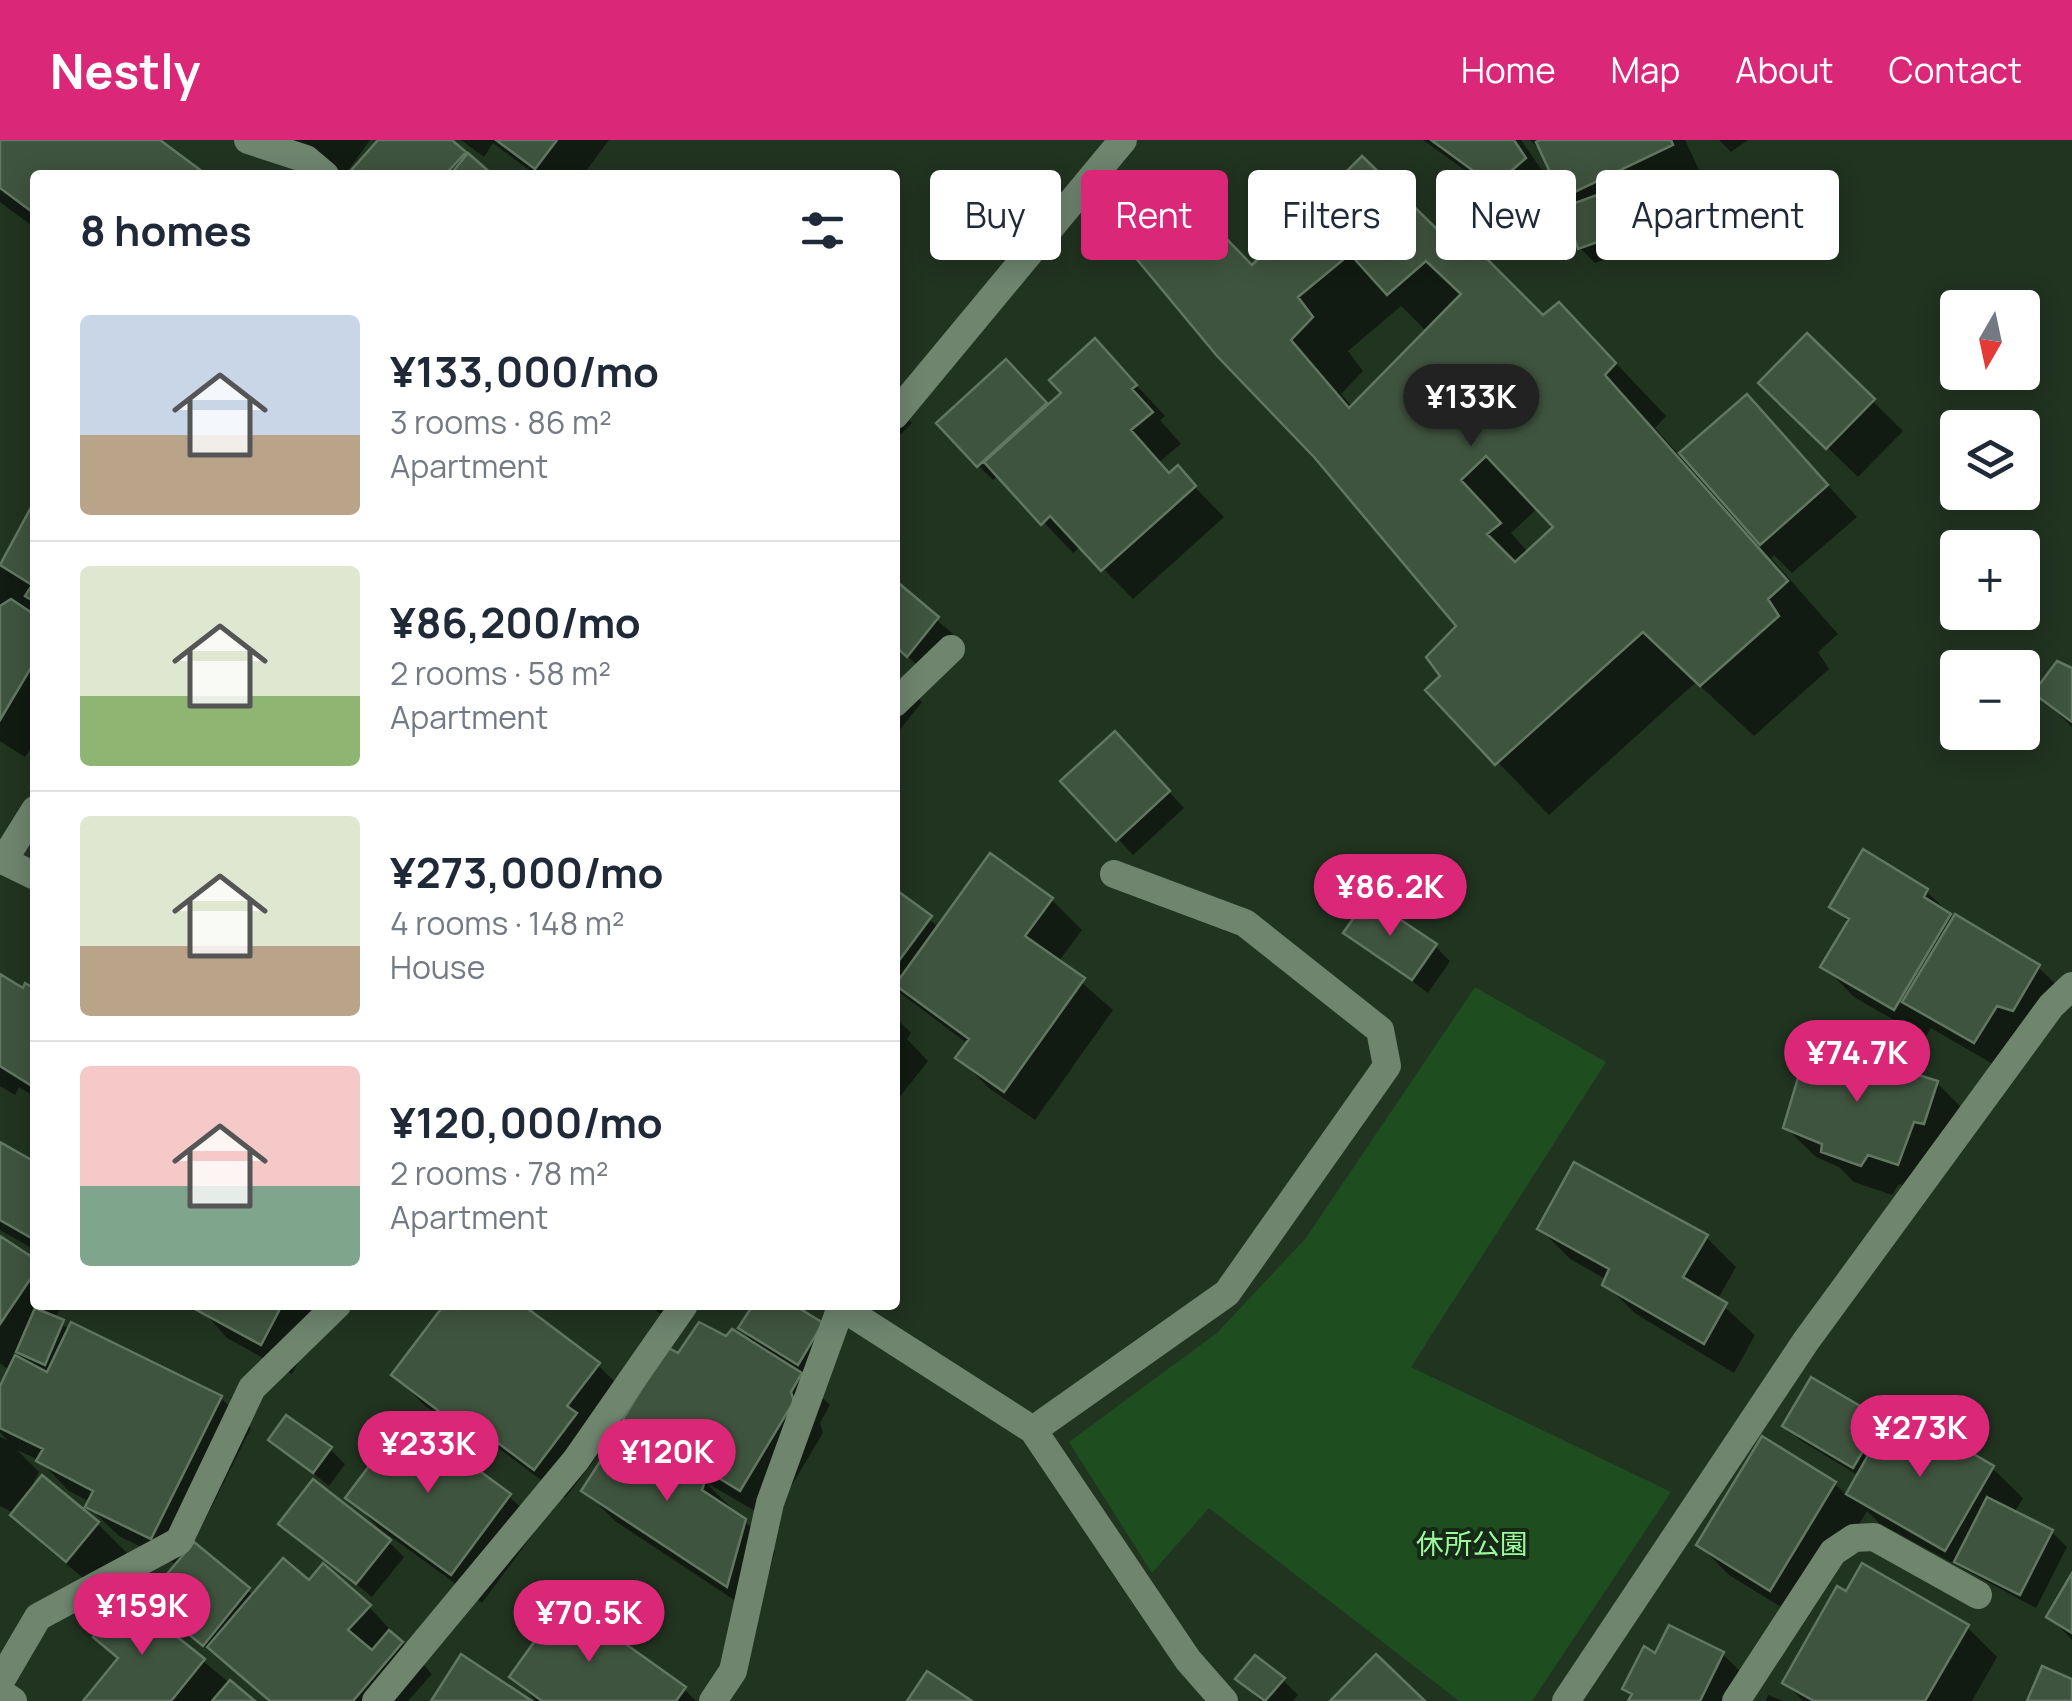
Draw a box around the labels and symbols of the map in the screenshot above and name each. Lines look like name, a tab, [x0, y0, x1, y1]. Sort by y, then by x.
north arrow	[1940, 290, 2040, 390]
pin: ¥133K	[1401, 364, 1541, 449]
pin: ¥86.2K	[1309, 854, 1471, 939]
pin: ¥74.7K	[1776, 1020, 1938, 1105]
pin: ¥273K	[1850, 1395, 1990, 1480]
pin: ¥233K	[358, 1411, 498, 1496]
pin: ¥120K	[597, 1419, 737, 1504]
park label: 休所公園	[1416, 1524, 1528, 1562]
pin: ¥159K	[72, 1573, 212, 1658]
pin: ¥70.5K	[508, 1580, 670, 1665]

